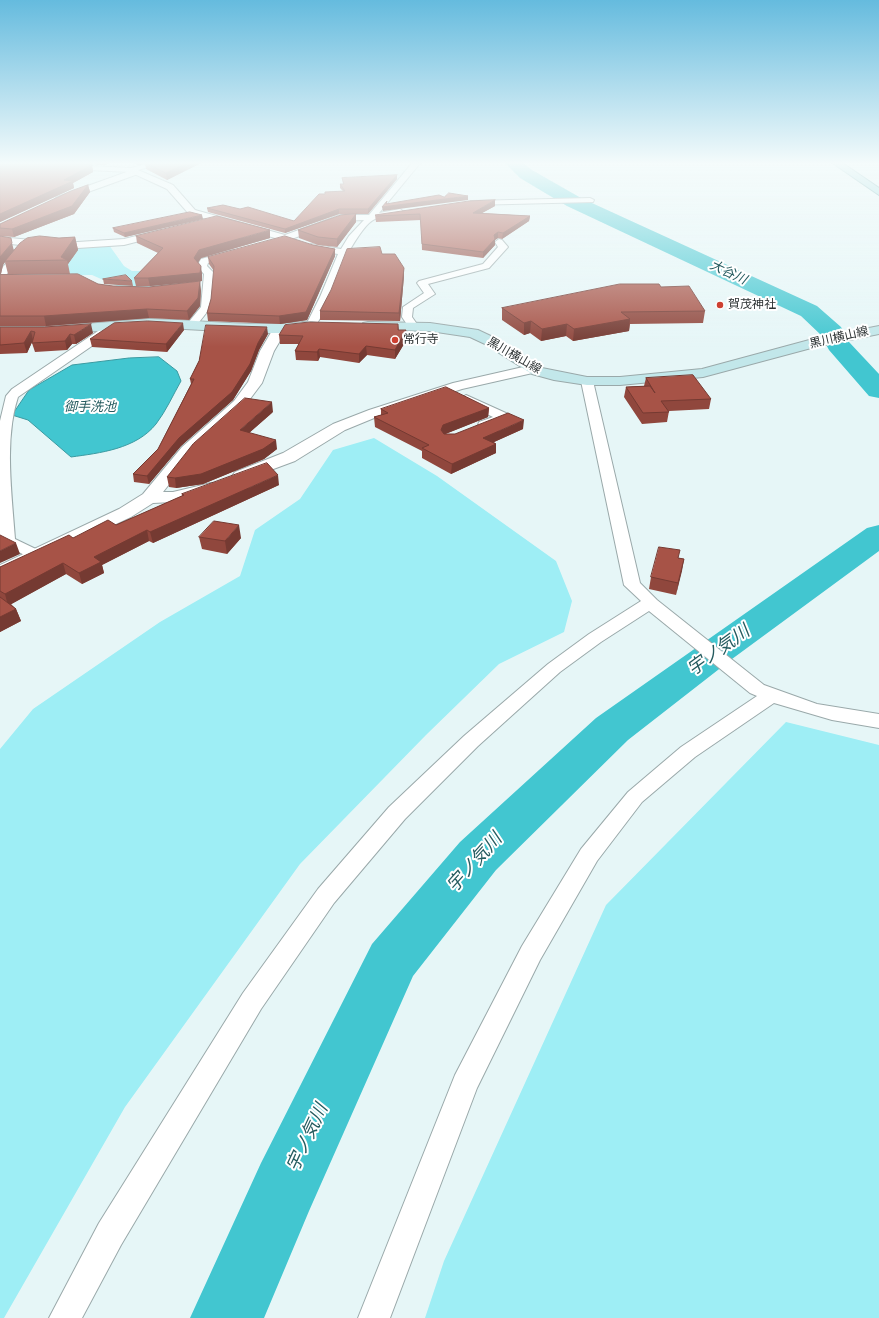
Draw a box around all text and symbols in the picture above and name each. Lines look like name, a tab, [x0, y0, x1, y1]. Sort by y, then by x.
water label: 大谷川	[707, 258, 749, 288]
place label: 賀茂神社	[728, 298, 776, 312]
marker: 賀茂神社	[715, 300, 725, 310]
street label: 黒川横山線	[808, 324, 870, 352]
place label: 常行寺	[403, 333, 439, 347]
marker: 常行寺	[390, 335, 400, 345]
street label: 黒川横山線	[484, 335, 544, 377]
water label: 御手洗池	[64, 400, 116, 416]
water label: 宇ノ気川	[684, 621, 754, 681]
water label: 宇ノ気川	[443, 829, 507, 897]
water label: 宇ノ気川	[283, 1101, 333, 1175]

